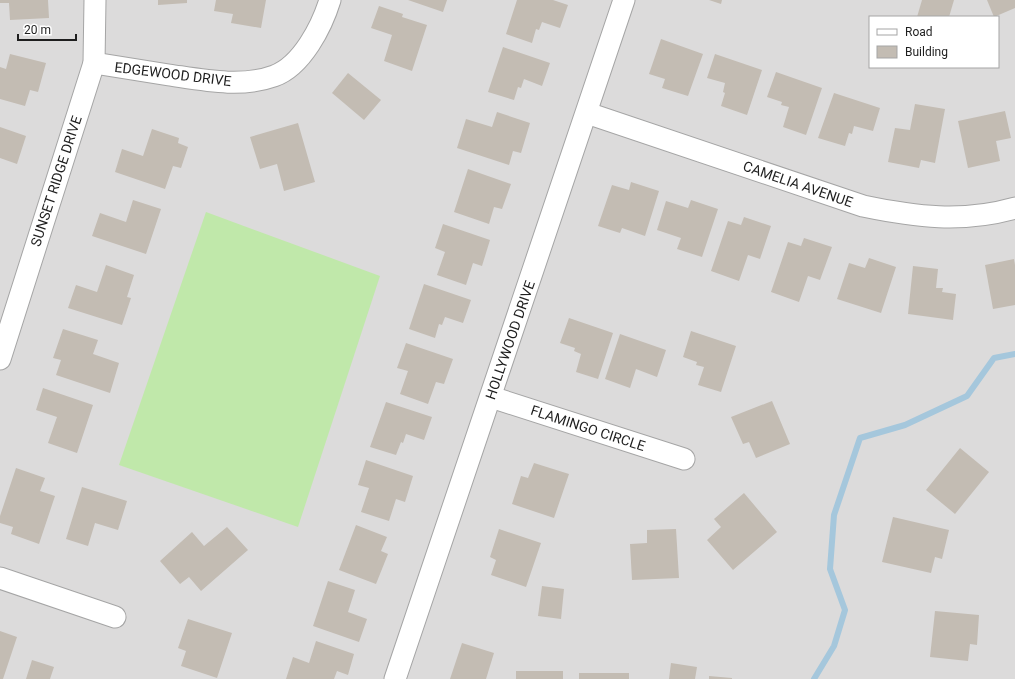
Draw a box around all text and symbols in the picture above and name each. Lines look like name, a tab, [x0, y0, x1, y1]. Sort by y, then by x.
scale bar	[18, 16, 76, 42]
legend	[869, 16, 999, 68]
text: 20 m	[24, 23, 51, 37]
text: Road	[905, 25, 933, 39]
text: Building	[905, 45, 948, 59]
street label: EDGEWOOD DRIVE	[114, 59, 232, 89]
street label: SUNSET RIDGE DRIVE	[27, 114, 85, 248]
street label: CAMELIA AVENUE	[741, 158, 855, 210]
street label: HOLLYWOOD DRIVE	[482, 279, 538, 401]
street label: FLAMINGO CIRCLE	[529, 402, 647, 454]

